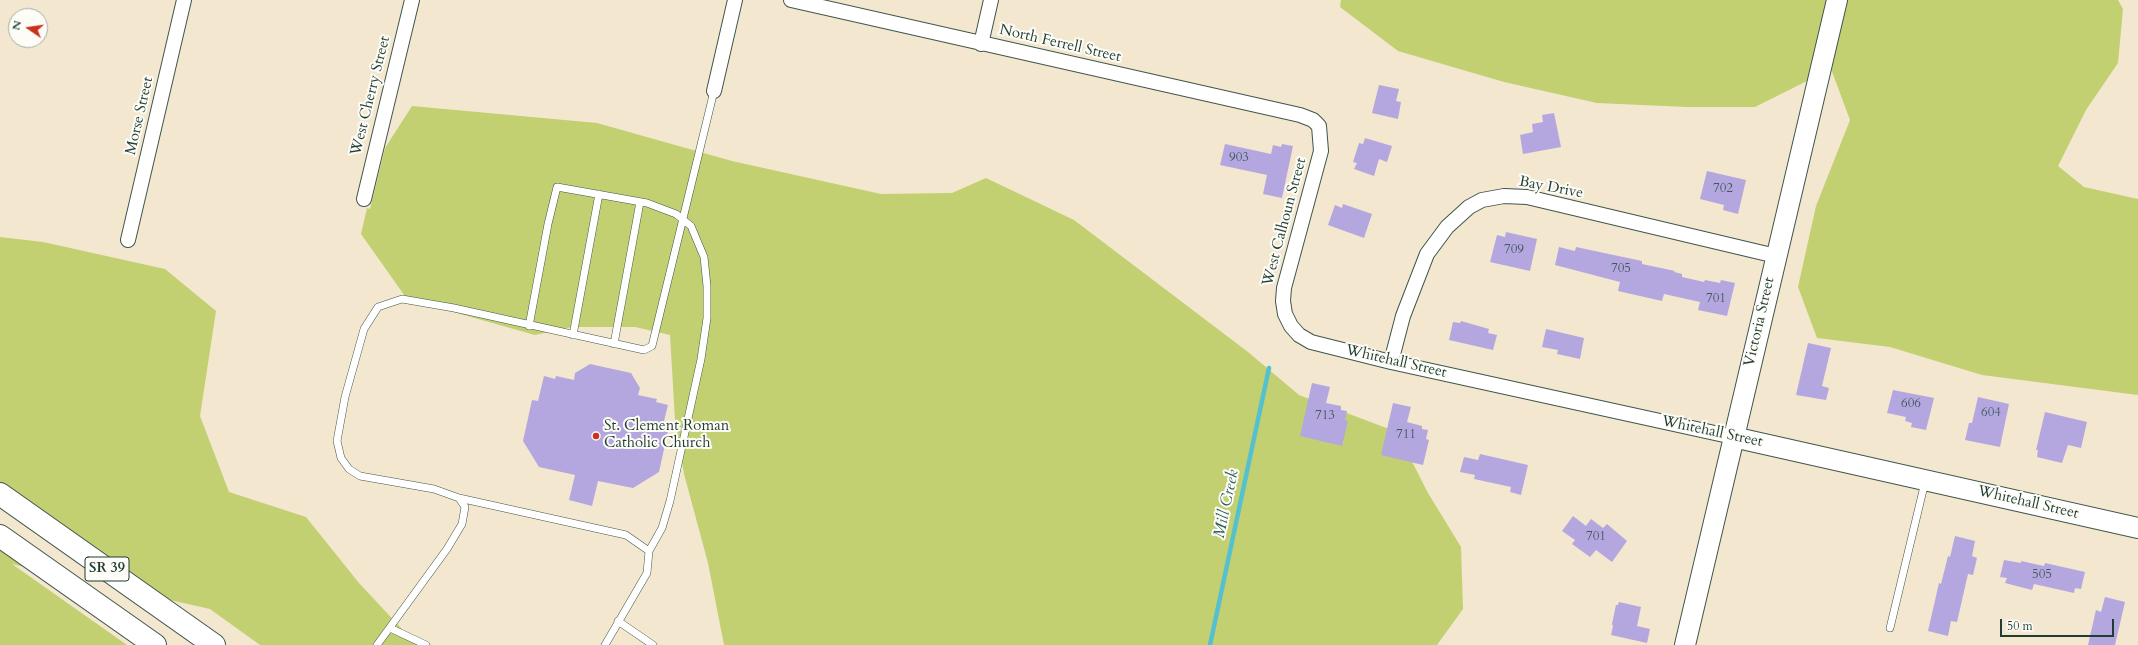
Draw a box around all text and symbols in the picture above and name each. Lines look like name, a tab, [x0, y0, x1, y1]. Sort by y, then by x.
north arrow	[8, 8, 48, 48]
text: N	[8, 19, 25, 32]
street label: North Ferrell Street	[997, 21, 1123, 67]
street label: West Cherry Street	[347, 34, 395, 158]
street label: Morse Street	[122, 75, 158, 157]
house number: 903	[1229, 150, 1249, 166]
street label: West Calhoun Street	[1259, 156, 1311, 288]
street label: Bay Drive	[1517, 173, 1585, 203]
house number: 702	[1713, 181, 1733, 197]
house number: 709	[1504, 242, 1524, 258]
house number: 705	[1611, 261, 1631, 277]
street label: Victoria Street	[1741, 276, 1779, 368]
house number: 701	[1706, 291, 1726, 307]
street label: Whitehall Street	[1344, 342, 1448, 382]
house number: 606	[1901, 396, 1921, 412]
house number: 604	[1981, 405, 2001, 421]
house number: 713	[1315, 408, 1335, 424]
street label: Whitehall Street	[1660, 412, 1764, 452]
place label: St. Clement Roman Catholic Church	[604, 418, 729, 453]
house number: 711	[1396, 427, 1416, 443]
marker: St. Clement Roman Catholic Church	[591, 431, 601, 441]
water label: Mill Creek	[1210, 468, 1244, 540]
street label: Whitehall Street	[1976, 483, 2080, 523]
house number: 701	[1586, 529, 1606, 545]
road number: SR 39	[85, 557, 129, 581]
house number: 505	[2032, 567, 2052, 583]
scale bar	[2002, 611, 2116, 637]
text: 50 m	[2007, 618, 2033, 634]

